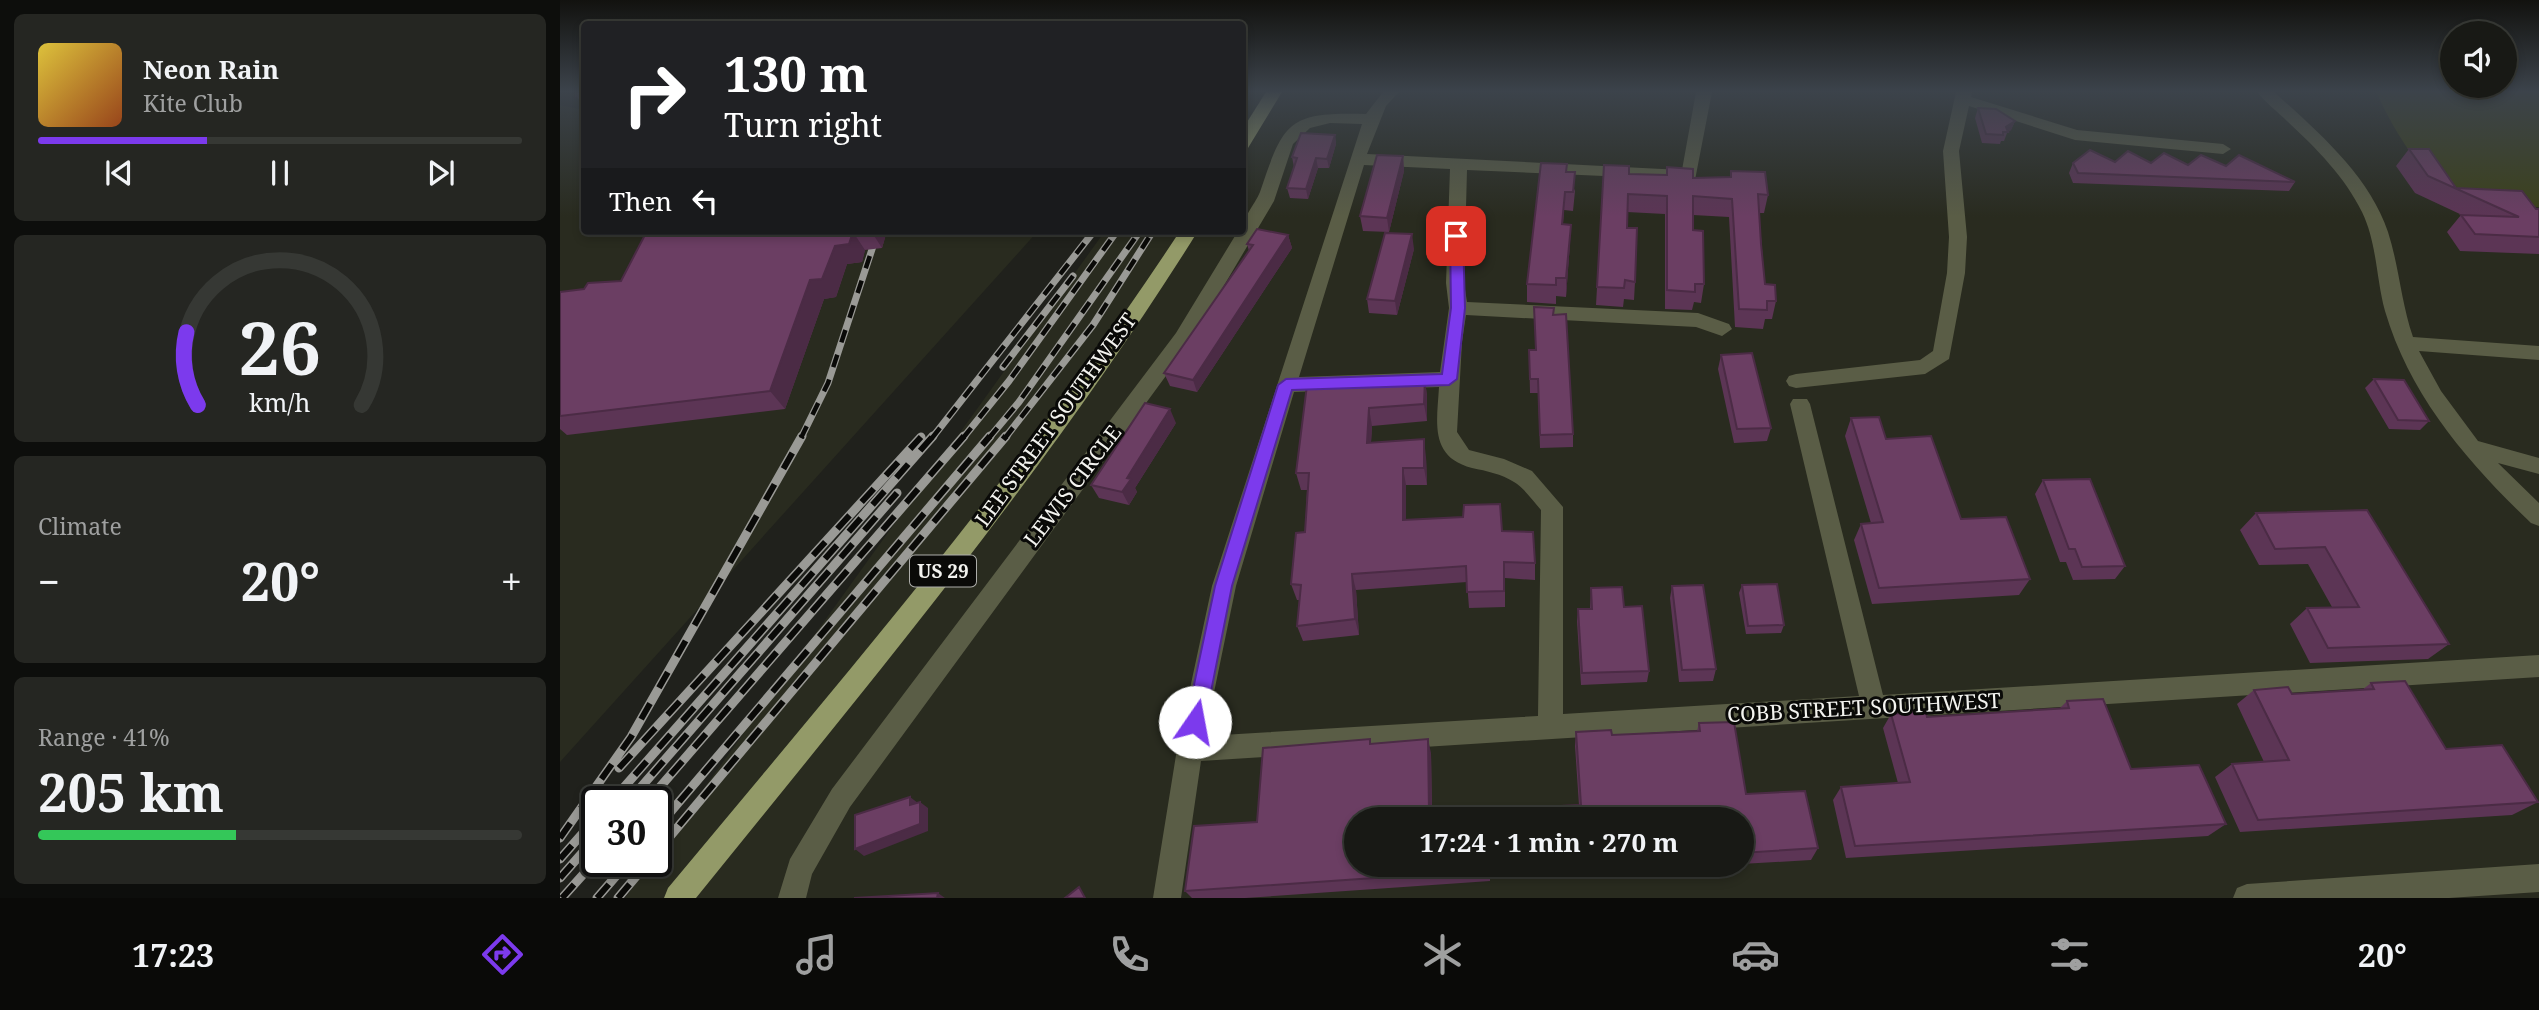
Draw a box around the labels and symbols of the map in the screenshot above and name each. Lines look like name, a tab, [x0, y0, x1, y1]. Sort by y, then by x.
pin	[1426, 206, 1486, 266]
street label: LEE STREET SOUTHWEST	[968, 307, 1142, 532]
street label: LEWIS CIRCLE	[1017, 419, 1127, 552]
road number: US 29	[910, 556, 976, 586]
position arrow	[1158, 685, 1232, 759]
street label: COBB STREET SOUTHWEST	[1726, 686, 2002, 728]
speed limit sign: 30	[581, 786, 672, 877]

